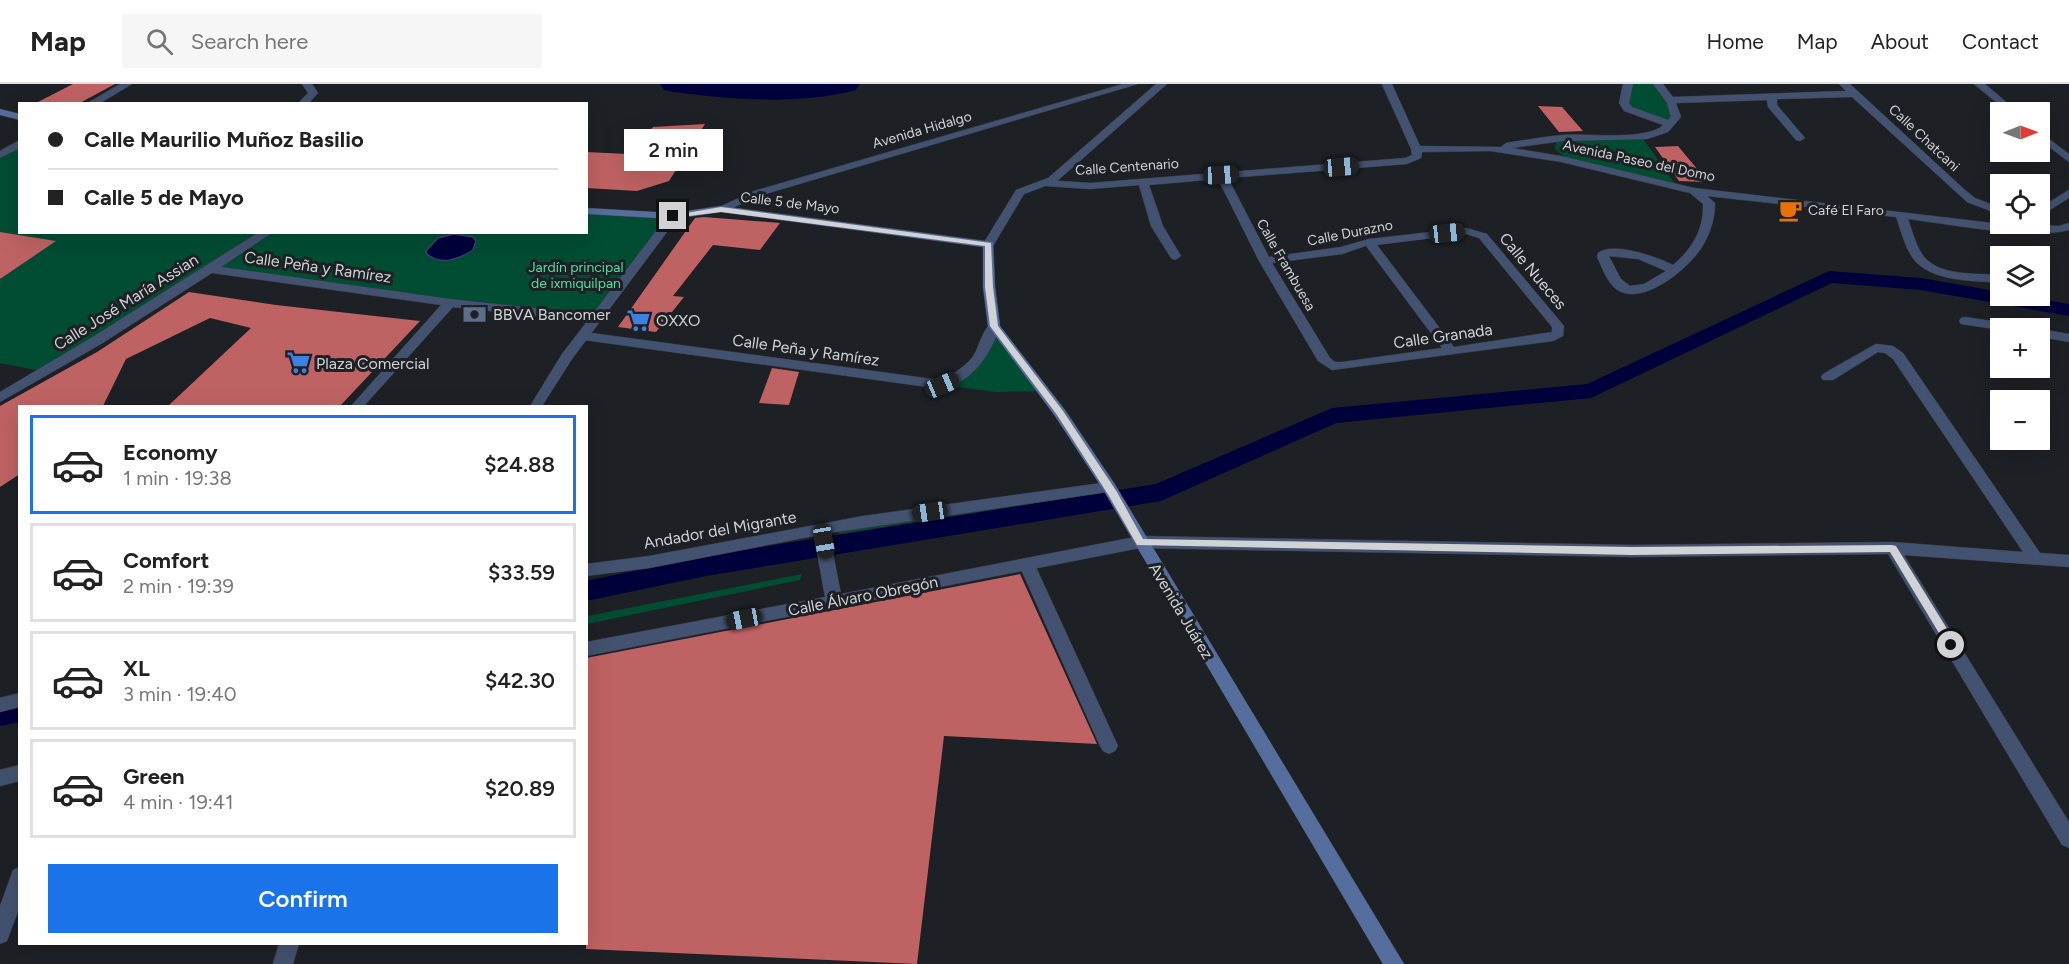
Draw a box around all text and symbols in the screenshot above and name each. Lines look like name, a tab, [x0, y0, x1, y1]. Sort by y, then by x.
search box	[122, 14, 542, 68]
text: Map	[30, 24, 86, 58]
icon: search	[143, 25, 176, 58]
text: Search here	[191, 28, 308, 55]
text: Home	[1707, 29, 1764, 54]
text: Map	[1797, 29, 1838, 54]
text: About	[1871, 29, 1929, 54]
text: Contact	[1962, 29, 2039, 54]
street label: Calle Chatcani	[1885, 101, 1963, 175]
north arrow	[1990, 102, 2050, 162]
map controls	[1990, 102, 2050, 450]
street label: Avenida Hidalgo	[870, 108, 974, 152]
text: Calle Maurilio Muñoz Basilio	[84, 126, 364, 153]
callout: 2 min	[624, 129, 722, 171]
street label: Avenida Paseo del Domo	[1561, 137, 1717, 185]
text: 2 min	[649, 138, 698, 162]
street label: Calle Centenario	[1075, 155, 1179, 179]
car	[1322, 156, 1360, 178]
car	[1203, 165, 1239, 185]
button: locate	[1990, 174, 2050, 234]
text: Calle 5 de Mayo	[84, 184, 244, 211]
street label: Calle 5 de Mayo	[740, 188, 840, 218]
cafe icon: Café El Faro	[1777, 197, 1803, 223]
route end	[659, 202, 686, 229]
place label: Café El Faro	[1808, 202, 1884, 219]
street label: Calle Frambuesa	[1253, 216, 1319, 314]
street label: Calle Durazno	[1306, 216, 1394, 250]
car	[1428, 222, 1466, 244]
street label: Calle Nueces	[1495, 229, 1571, 313]
button: layers	[1990, 246, 2050, 306]
street label: Calle Peña y Ramírez	[243, 247, 393, 287]
street label: Calle José María Assian	[50, 250, 202, 354]
park label: Jardín principal de ixmiquilpan	[528, 259, 624, 292]
bank icon: BBVA Bancomer	[462, 301, 488, 327]
place label: BBVA Bancomer	[493, 305, 611, 324]
supermarket icon: OXXO	[625, 307, 651, 333]
place label: OXXO	[656, 311, 700, 330]
button: +	[1990, 318, 2050, 378]
street label: Calle Granada	[1392, 320, 1494, 352]
street label: Calle Peña y Ramírez	[731, 330, 881, 370]
supermarket icon: Plaza Comercial	[285, 350, 311, 376]
place label: Plaza Comercial	[316, 354, 430, 373]
car	[922, 370, 962, 400]
button: −	[1990, 390, 2050, 450]
icon: car	[51, 438, 105, 492]
text: Economy	[123, 439, 218, 466]
text: $24.88	[484, 451, 555, 478]
text: 1 min · 19:38	[123, 466, 232, 490]
car	[911, 501, 949, 523]
street label: Andador del Migrante	[642, 507, 798, 553]
car	[812, 522, 836, 560]
icon: car	[51, 546, 105, 600]
text: Comfort	[123, 547, 209, 574]
text: $33.59	[488, 559, 555, 586]
street label: Avenida Juárez	[1145, 559, 1217, 663]
street label: Calle Álvaro Obregón	[786, 572, 940, 620]
text: 2 min · 19:39	[123, 574, 234, 598]
car	[725, 607, 763, 631]
route start	[1937, 631, 1964, 658]
icon: car	[51, 654, 105, 708]
text: XL	[123, 655, 150, 682]
text: $42.30	[485, 667, 555, 694]
text: 3 min · 19:40	[123, 682, 236, 706]
icon: car	[51, 762, 105, 816]
text: Green	[123, 763, 185, 790]
text: $20.89	[485, 775, 555, 802]
text: 4 min · 19:41	[123, 790, 233, 814]
button: Confirm	[48, 864, 558, 933]

